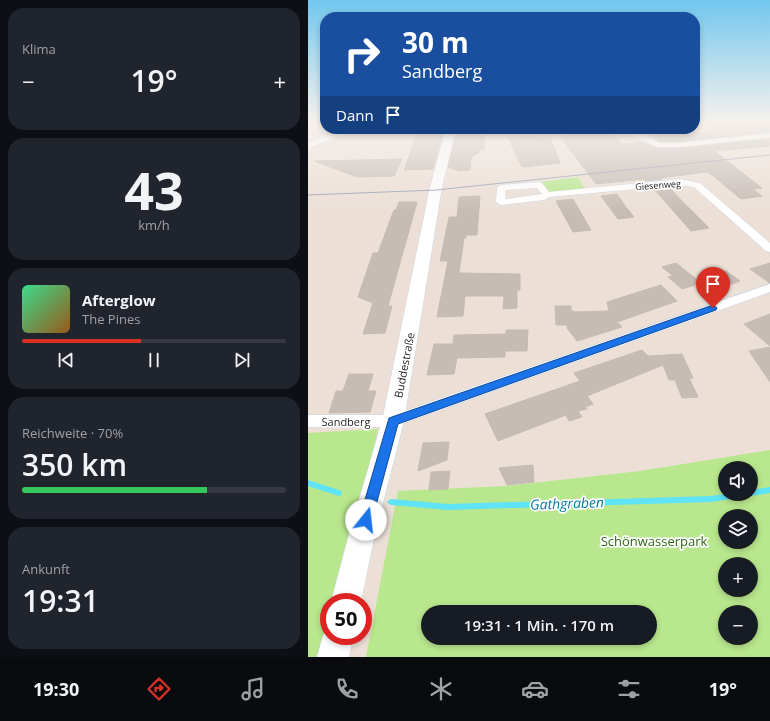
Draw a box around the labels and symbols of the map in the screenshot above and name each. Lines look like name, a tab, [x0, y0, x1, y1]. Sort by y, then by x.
street label: Giesenweg	[635, 177, 681, 193]
pin	[696, 267, 730, 308]
street label: Buddestraße	[390, 331, 418, 399]
street label: Sandberg	[322, 414, 371, 429]
water label: Gathgraben	[530, 492, 604, 514]
position arrow	[345, 499, 387, 541]
park label: Schönwasserpark	[601, 532, 708, 550]
speed limit sign: 50	[320, 593, 372, 645]

